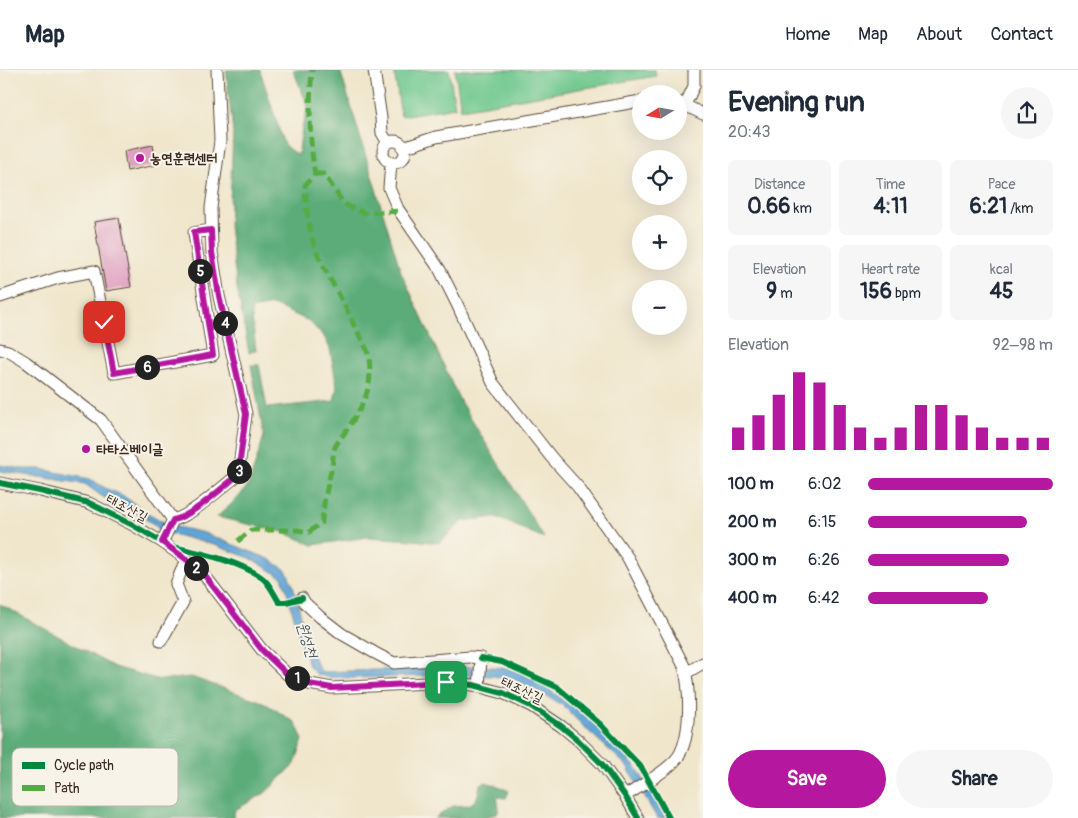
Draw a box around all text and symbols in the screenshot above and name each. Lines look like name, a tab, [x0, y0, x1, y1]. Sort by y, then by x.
text: Map	[25, 20, 65, 49]
text: Home	[785, 23, 830, 46]
text: Map	[858, 23, 888, 46]
text: About	[916, 23, 962, 46]
text: Contact	[990, 23, 1053, 46]
north arrow	[632, 85, 688, 140]
map controls	[632, 85, 687, 335]
text: Evening run	[728, 85, 865, 120]
button: share	[1001, 87, 1053, 139]
text: 20:43	[728, 122, 770, 142]
place label: 농연훈련센터	[150, 150, 218, 167]
button: locate	[632, 150, 687, 205]
marker: 농연훈련센터	[134, 152, 146, 164]
text: Distance	[754, 176, 805, 193]
text: Time	[876, 176, 905, 193]
text: Pace	[988, 176, 1015, 193]
text: 0.66	[747, 193, 791, 220]
text: 4:11	[873, 193, 908, 220]
text: 6:21	[969, 193, 1007, 220]
text: km	[791, 200, 812, 217]
text: /km	[1007, 200, 1034, 217]
button: +	[632, 215, 687, 270]
pin: 5	[188, 258, 212, 284]
text: Elevation	[753, 261, 806, 278]
text: Heart rate	[861, 261, 920, 278]
text: kcal	[990, 261, 1013, 278]
text: 5	[197, 263, 204, 280]
text: 9	[766, 278, 777, 305]
text: 156	[860, 278, 892, 305]
text: 45	[990, 278, 1013, 305]
button: −	[632, 280, 687, 335]
text: m	[777, 285, 793, 302]
text: bpm	[892, 285, 921, 302]
pin	[83, 301, 125, 343]
icon: check	[90, 308, 118, 336]
pin: 4	[212, 310, 238, 336]
text: 4	[221, 315, 230, 332]
text: Elevation	[728, 335, 789, 355]
text: 92–98 m	[992, 335, 1053, 355]
pin: 6	[134, 354, 160, 380]
text: 6	[143, 359, 152, 376]
place label: 타타스베이글	[96, 441, 164, 458]
marker: 타타스베이글	[80, 443, 92, 455]
pin: 3	[226, 458, 252, 484]
text: 3	[236, 463, 243, 480]
text: 100 m	[728, 474, 774, 494]
text: 6:02	[808, 474, 841, 494]
street label: 태조산길	[103, 490, 152, 526]
text: 200 m	[728, 512, 776, 532]
text: 6:15	[808, 512, 837, 532]
text: 300 m	[728, 550, 776, 570]
text: 6:26	[808, 550, 840, 570]
pin: 2	[184, 556, 208, 580]
text: 2	[193, 560, 200, 577]
text: 400 m	[728, 588, 777, 608]
text: 6:42	[808, 588, 840, 608]
water label: 원성천	[293, 620, 322, 662]
pin	[425, 661, 467, 703]
pin: 1	[284, 666, 310, 690]
icon: arrive	[432, 668, 460, 696]
text: 1	[295, 670, 300, 687]
street label: 태조산길	[498, 673, 547, 708]
legend	[12, 748, 178, 806]
button: Save	[728, 750, 886, 808]
button: Share	[896, 750, 1053, 808]
text: Cycle path	[54, 757, 114, 774]
text: Path	[54, 780, 79, 797]

